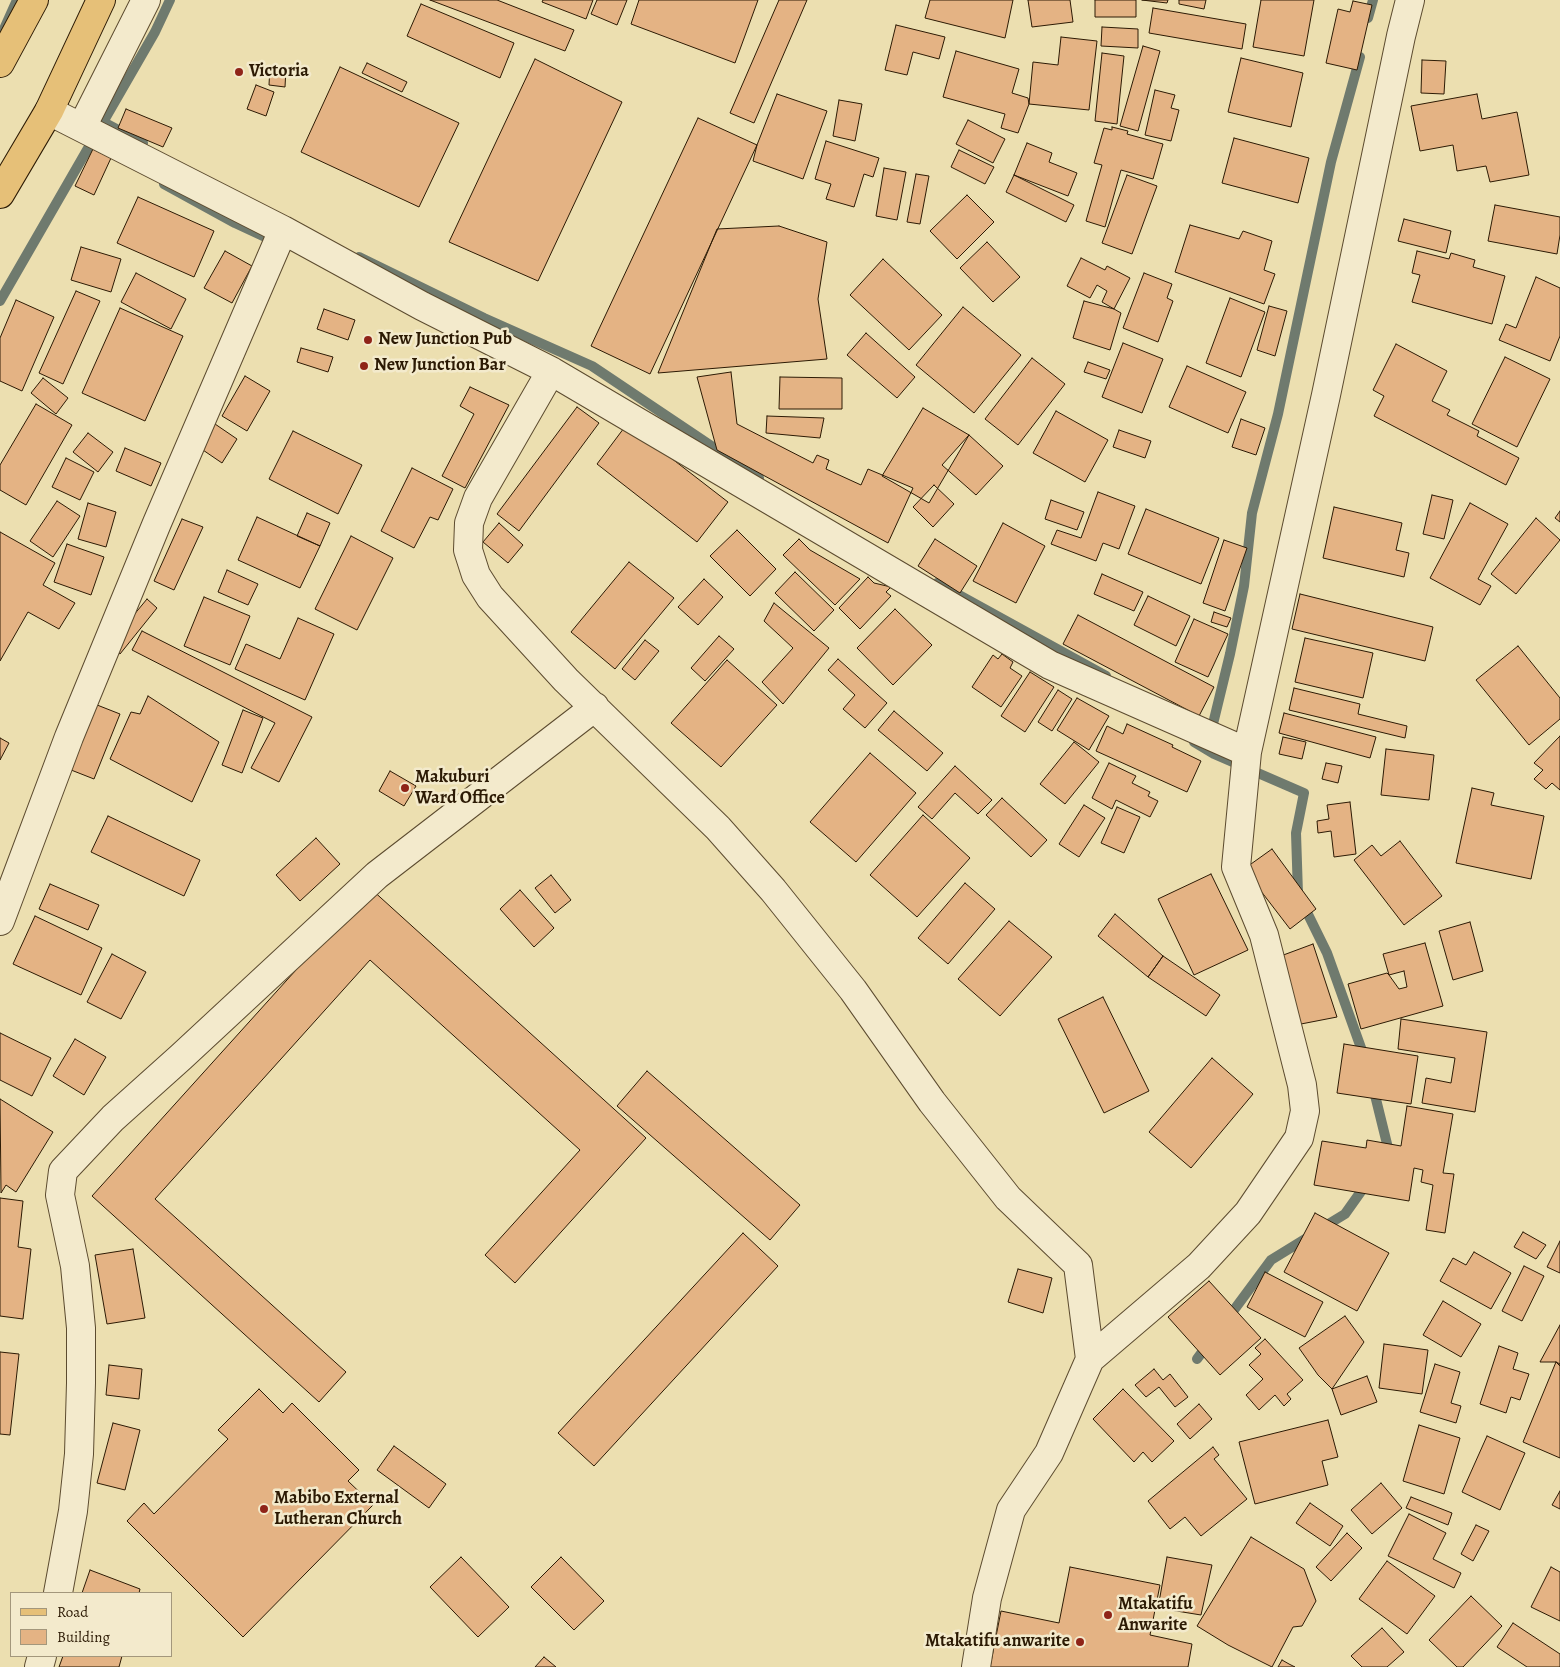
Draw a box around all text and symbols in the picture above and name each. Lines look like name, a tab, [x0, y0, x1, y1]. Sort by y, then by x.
place label: Victoria	[249, 61, 309, 83]
marker: Victoria	[233, 66, 245, 78]
place label: New Junction Pub	[378, 329, 512, 351]
marker: New Junction Pub	[362, 334, 374, 346]
place label: New Junction Bar	[374, 355, 506, 377]
marker: New Junction Bar	[358, 360, 370, 372]
place label: Makuburi Ward Office	[415, 767, 505, 810]
marker: Makuburi Ward Office	[399, 782, 411, 794]
place label: Mabibo External Lutheran Church	[274, 1488, 402, 1530]
marker: Mabibo External Lutheran Church	[258, 1503, 270, 1515]
legend	[10, 1592, 172, 1657]
place label: Mtakatifu Anwarite	[1118, 1594, 1193, 1636]
text: Road	[57, 1602, 88, 1622]
marker: Mtakatifu Anwarite	[1102, 1609, 1114, 1621]
text: Building	[57, 1627, 110, 1647]
place label: Mtakatifu anwarite	[925, 1631, 1070, 1653]
marker: Mtakatifu anwarite	[1074, 1636, 1086, 1648]

